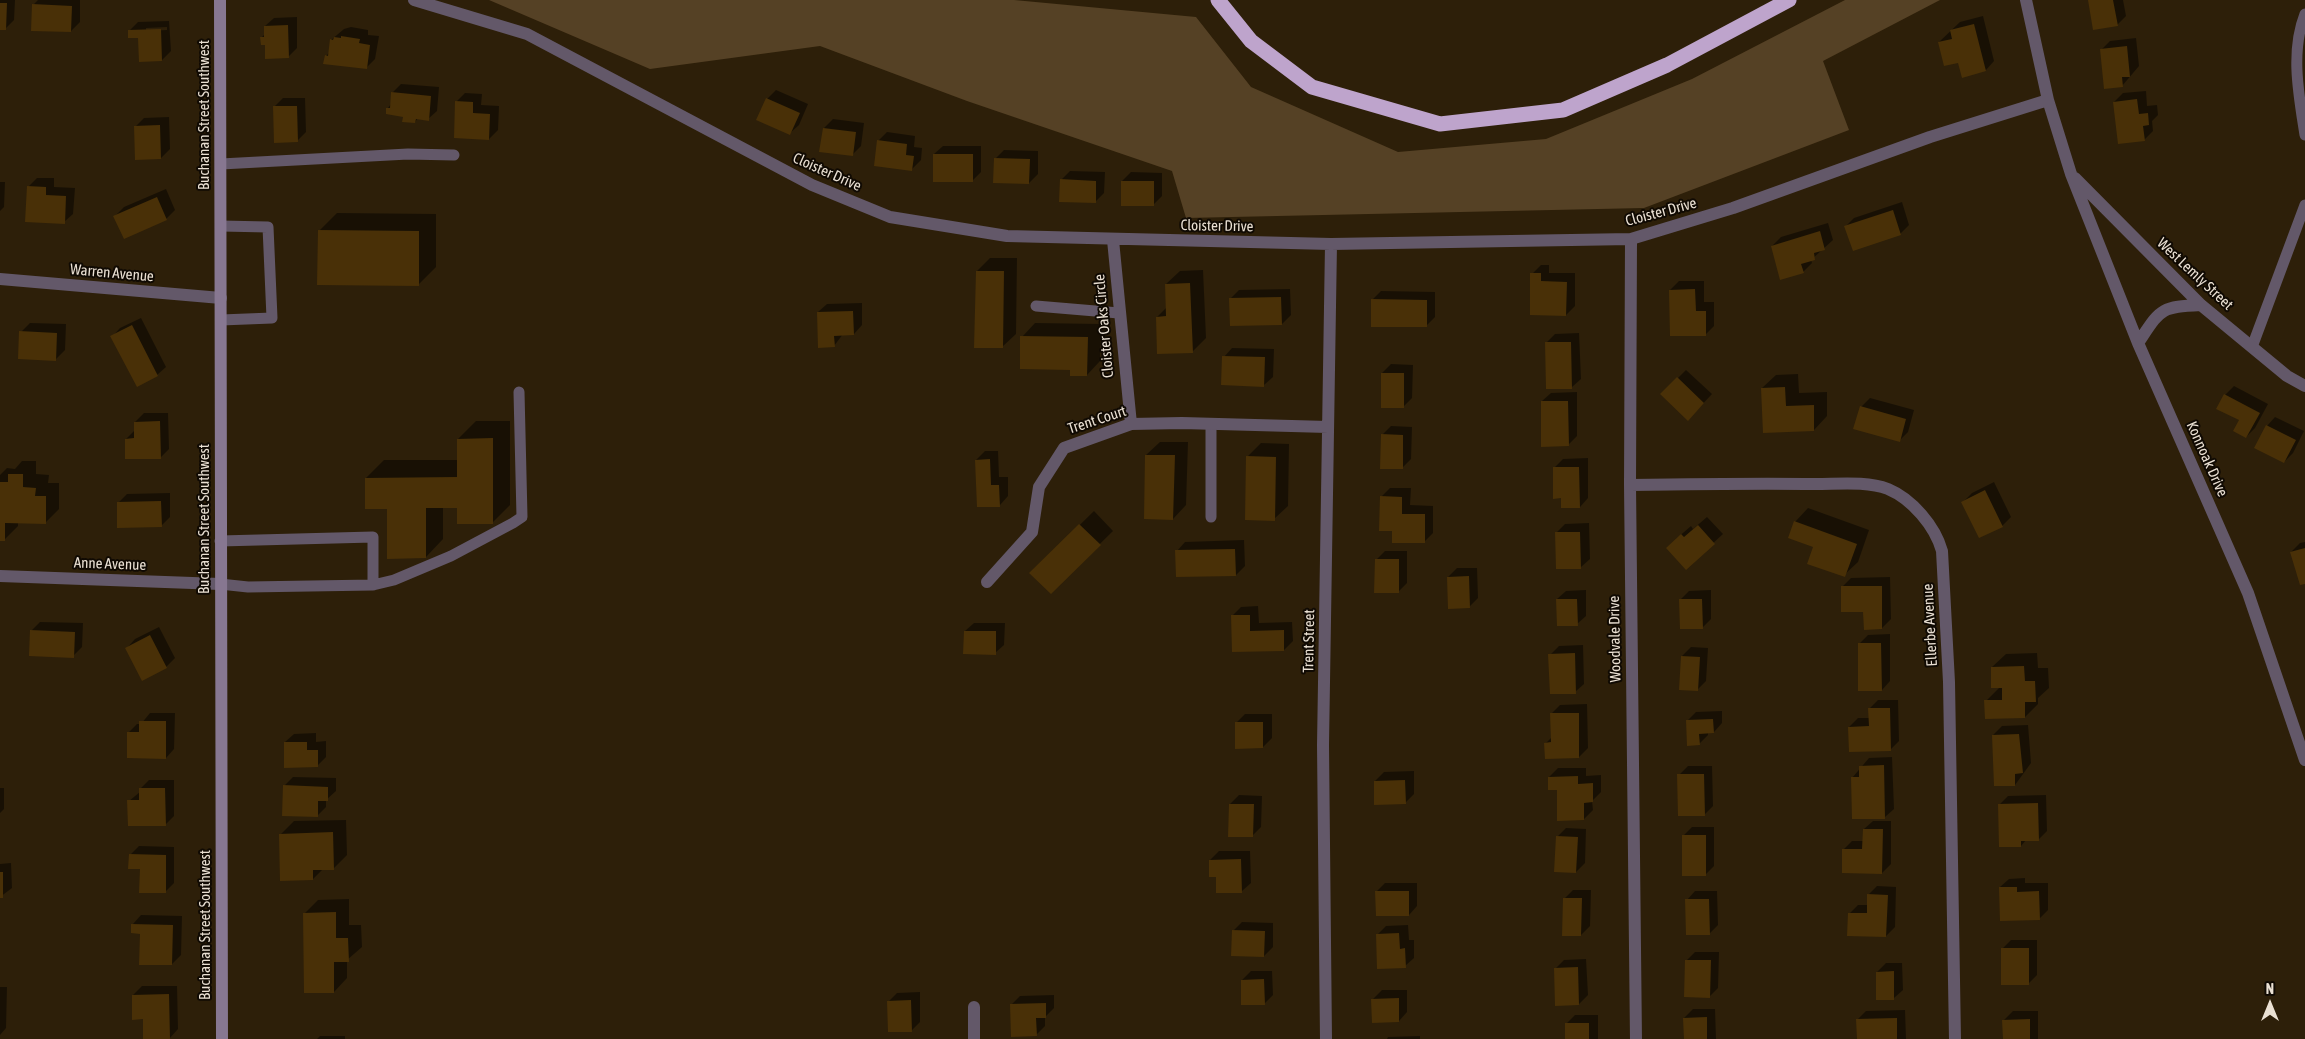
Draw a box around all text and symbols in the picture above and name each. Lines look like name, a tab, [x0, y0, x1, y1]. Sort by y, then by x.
street label: Buchanan Street Southwest	[195, 40, 213, 190]
street label: Cloister Drive	[790, 149, 864, 195]
street label: Cloister Drive	[1623, 194, 1699, 230]
street label: Cloister Drive	[1180, 216, 1254, 236]
street label: West Lemly Street	[2153, 234, 2237, 314]
street label: Warren Avenue	[69, 260, 155, 286]
street label: Cloister Oaks Circle	[1090, 273, 1118, 379]
street label: Trent Court	[1066, 402, 1128, 438]
street label: Konnoak Drive	[2182, 419, 2232, 499]
street label: Buchanan Street Southwest	[195, 444, 213, 594]
street label: Anne Avenue	[74, 554, 146, 574]
street label: Ellerbe Avenue	[1919, 583, 1941, 667]
street label: Woodvale Drive	[1605, 596, 1625, 682]
street label: Trent Street	[1299, 609, 1319, 673]
street label: Buchanan Street Southwest	[196, 850, 214, 1000]
north arrow	[2245, 979, 2295, 1029]
text: N	[2266, 981, 2274, 997]

